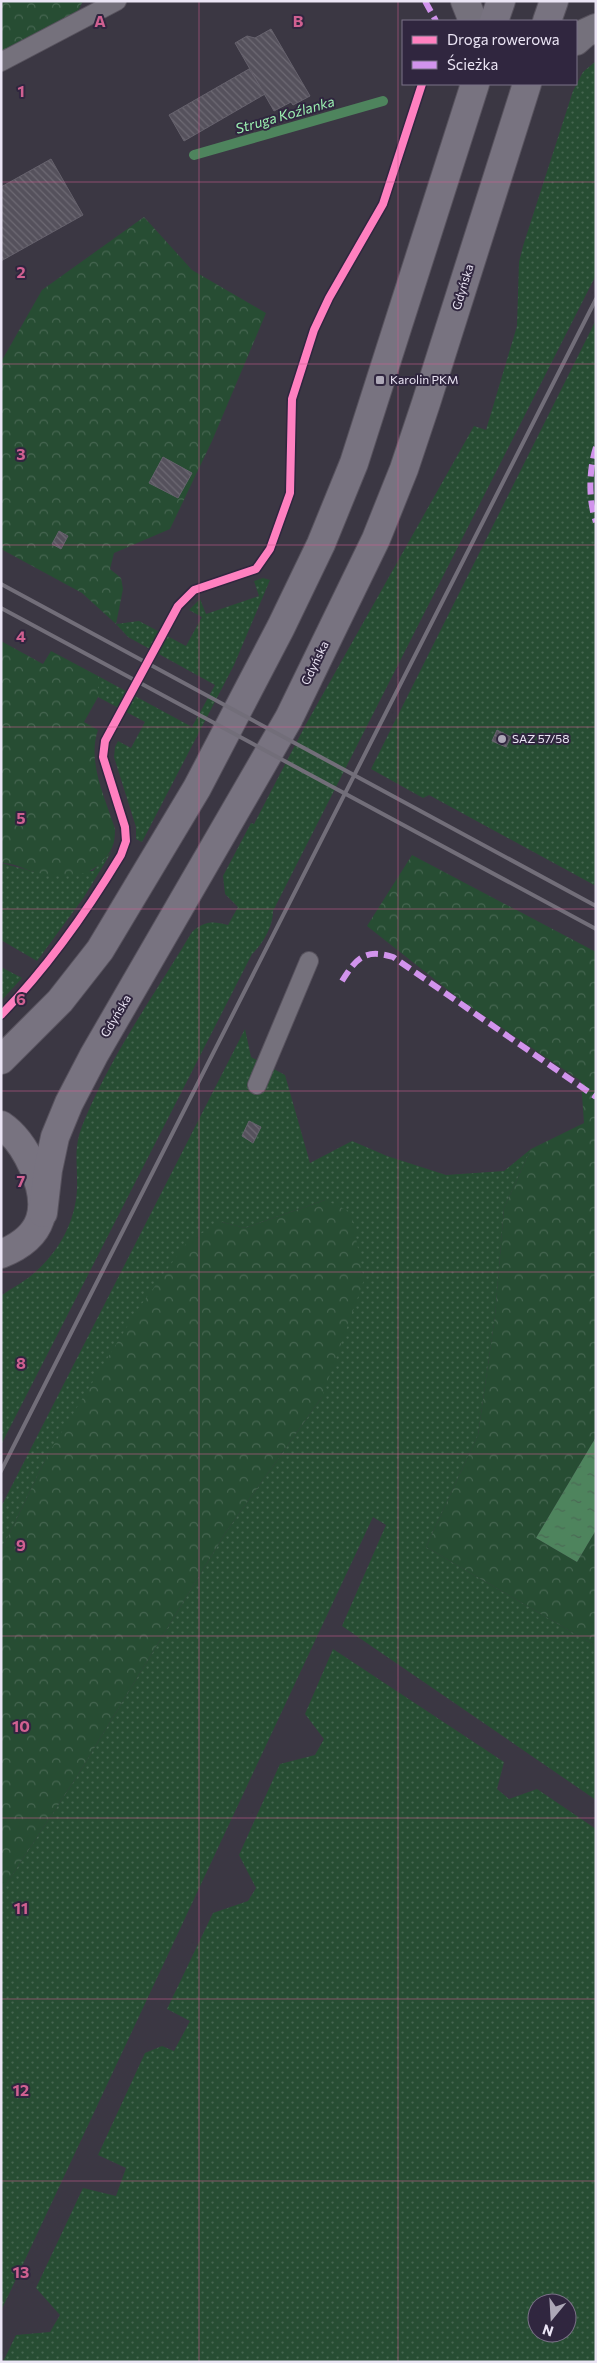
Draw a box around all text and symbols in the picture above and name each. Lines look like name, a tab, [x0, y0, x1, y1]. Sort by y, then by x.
text: A	[94, 11, 106, 30]
text: B	[293, 11, 304, 30]
legend	[402, 20, 577, 85]
text: Droga rowerowa	[447, 30, 560, 48]
text: Ścieżka	[447, 54, 498, 73]
text: 1	[17, 81, 25, 100]
water label: Struga Koźlanka	[233, 92, 336, 137]
text: 2	[16, 262, 26, 281]
street label: Gdyńska	[448, 262, 476, 311]
place label: Karolin PKM	[390, 372, 458, 386]
marker: Karolin PKM	[374, 374, 386, 386]
text: 3	[16, 444, 26, 463]
text: 4	[16, 626, 26, 645]
street label: Gdyńska	[297, 638, 331, 687]
place label: SAZ 57/58	[512, 731, 570, 745]
marker: SAZ 57/58	[496, 733, 508, 745]
text: 5	[16, 808, 26, 827]
text: 6	[16, 989, 26, 1008]
street label: Gdyńska	[97, 992, 133, 1039]
text: 7	[17, 1171, 26, 1190]
text: 8	[16, 1353, 26, 1372]
text: 9	[16, 1535, 26, 1554]
text: 10	[12, 1716, 30, 1735]
text: 11	[14, 1898, 28, 1917]
text: 12	[13, 2080, 29, 2099]
text: 13	[13, 2262, 29, 2281]
north arrow	[527, 2293, 577, 2343]
text: N	[540, 2321, 555, 2341]

